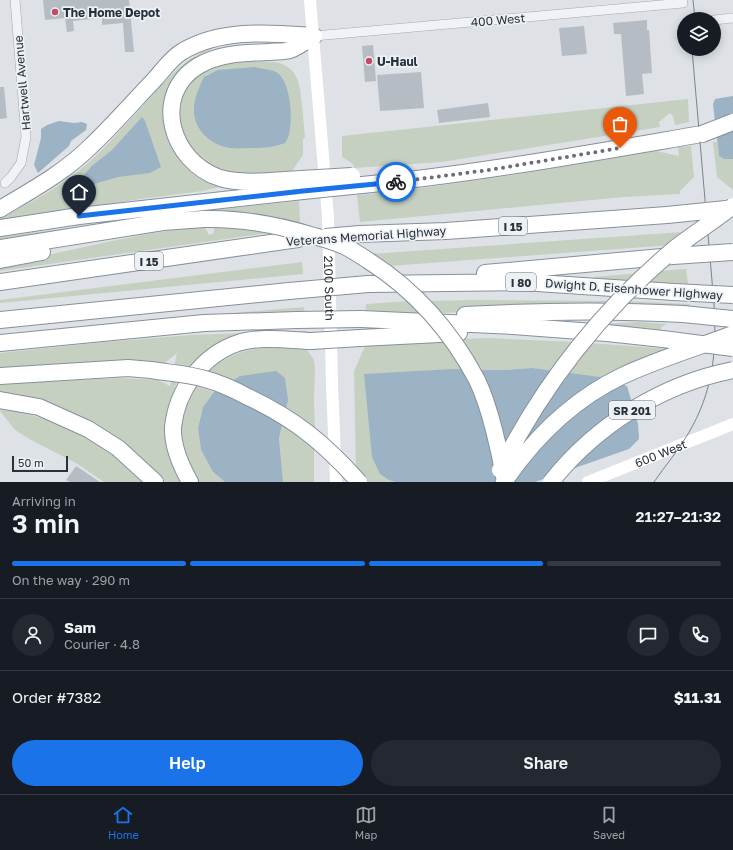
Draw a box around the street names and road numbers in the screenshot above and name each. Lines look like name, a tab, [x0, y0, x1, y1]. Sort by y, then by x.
street label: 400 West	[470, 10, 526, 30]
street label: Hartwell Avenue	[10, 35, 34, 131]
road number: I 15	[499, 217, 527, 235]
street label: Veterans Memorial Highway	[285, 223, 447, 249]
road number: I 15	[135, 252, 163, 270]
street label: 2100 South	[321, 256, 338, 321]
road number: I 80	[506, 273, 536, 291]
street label: Dwight D. Eisenhower Highway	[545, 275, 724, 303]
road number: SR 201	[609, 401, 655, 419]
street label: 600 West	[632, 436, 689, 470]

